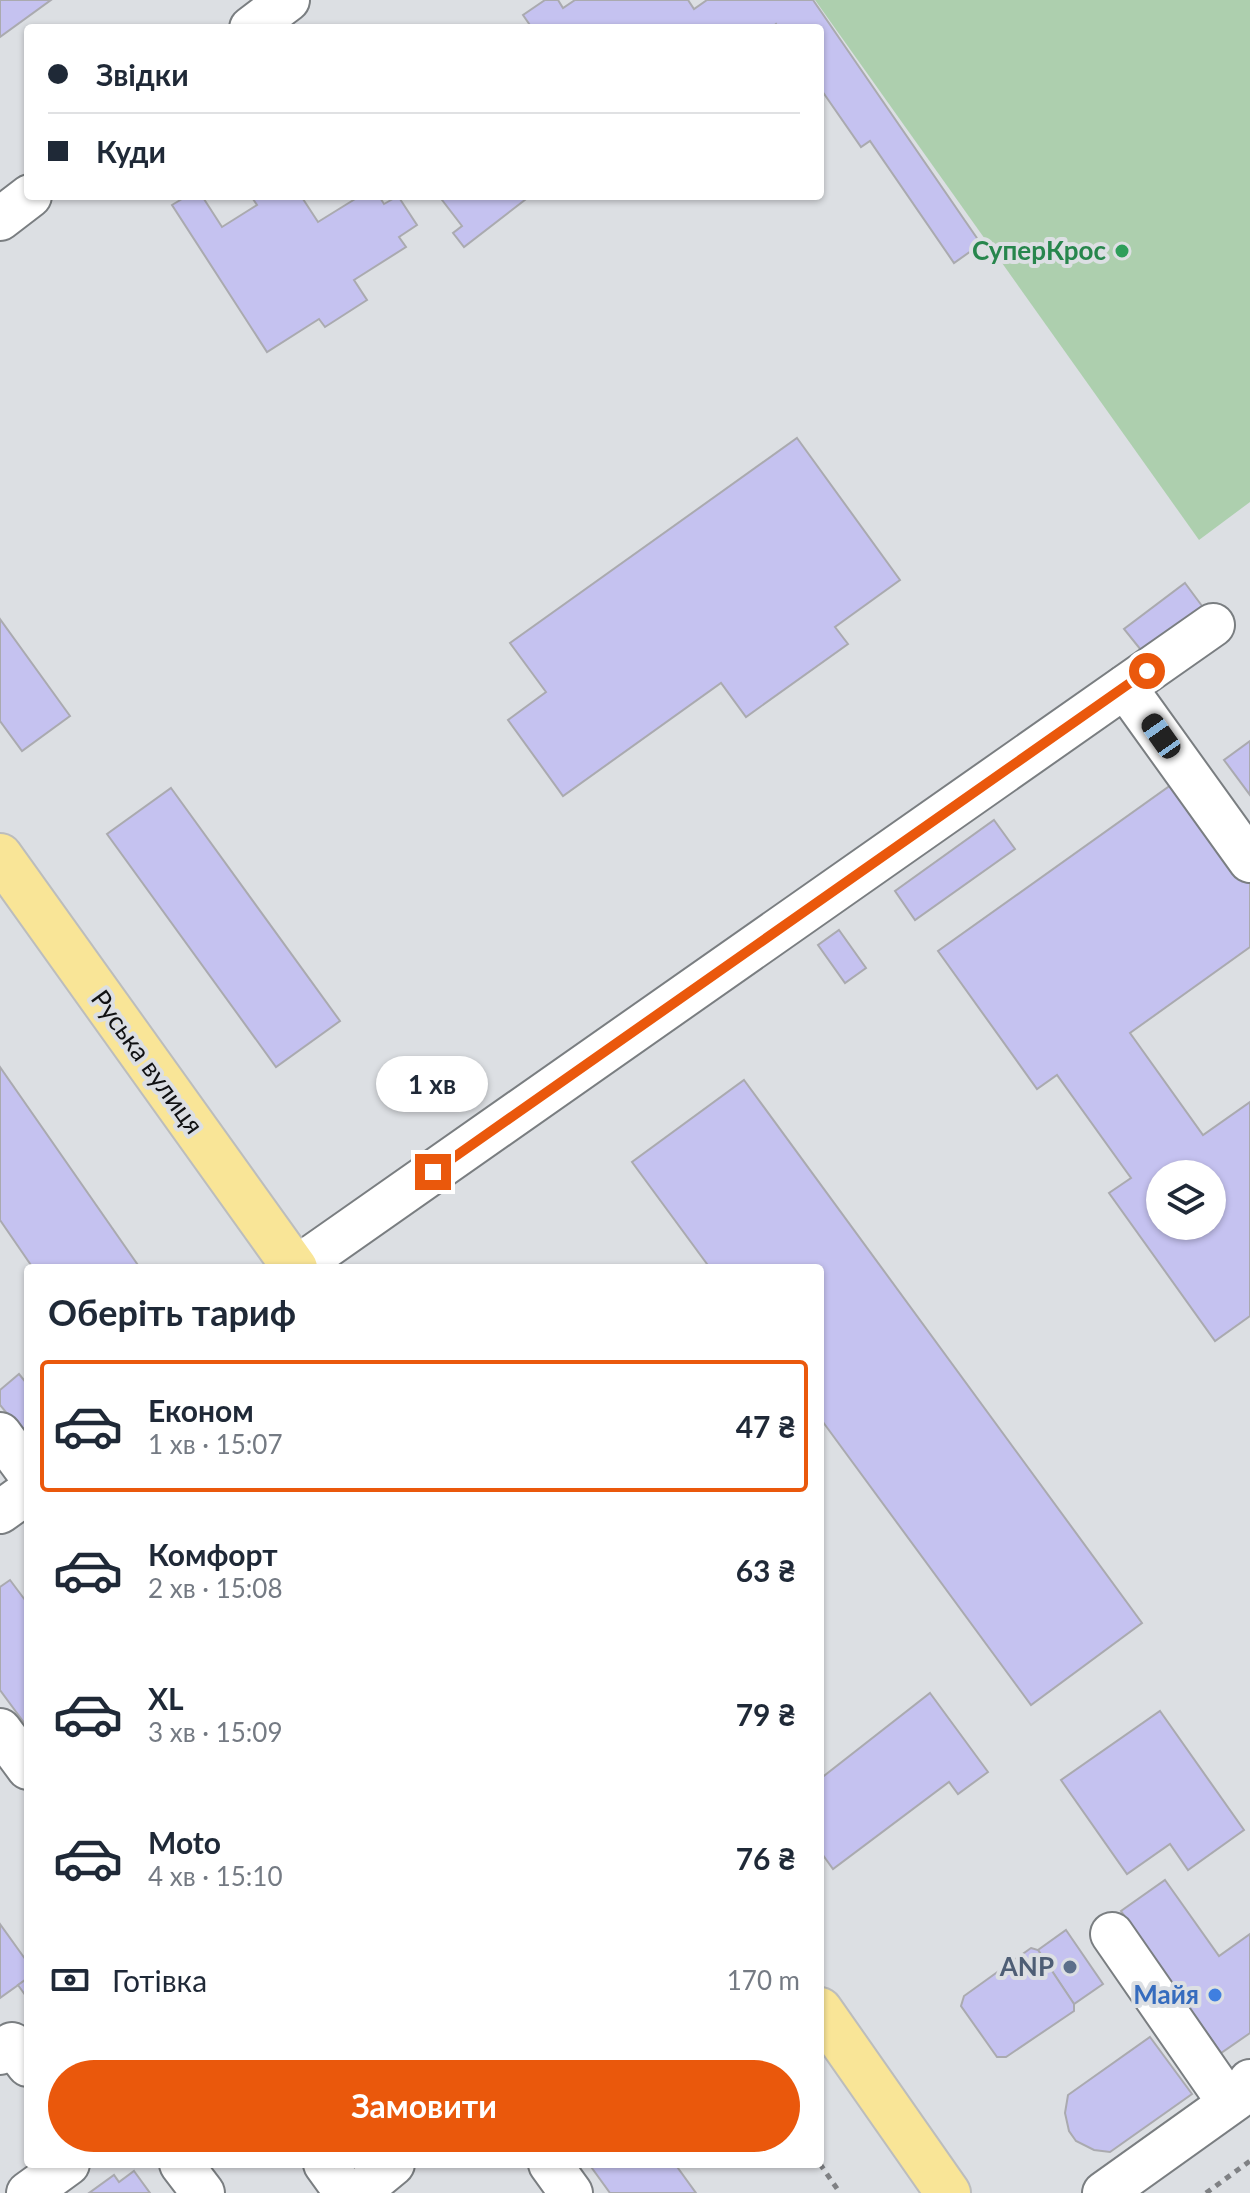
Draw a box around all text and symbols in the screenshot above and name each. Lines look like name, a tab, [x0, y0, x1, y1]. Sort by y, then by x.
text: Звідки	[96, 56, 189, 92]
text: Куди	[96, 133, 166, 169]
place label: СуперКрос	[972, 234, 1106, 266]
marker: СуперКрос	[1113, 242, 1131, 260]
route start	[1129, 653, 1165, 689]
car	[1137, 709, 1185, 763]
street label: Руська вулиця	[85, 983, 211, 1140]
callout: 1 хв	[377, 1056, 489, 1112]
text: 1 хв	[408, 1068, 456, 1100]
route end	[415, 1154, 451, 1190]
map controls	[1146, 1160, 1226, 1240]
button: layers	[1146, 1160, 1226, 1240]
text: Оберіть тариф	[48, 1290, 296, 1334]
icon: car	[52, 1390, 124, 1462]
text: Економ	[148, 1392, 254, 1428]
text: 47 ₴	[736, 1408, 796, 1444]
text: 1 хв · 15:07	[148, 1428, 283, 1460]
icon: car	[52, 1534, 124, 1606]
text: Комфорт	[148, 1536, 278, 1572]
text: 63 ₴	[736, 1552, 796, 1588]
text: 2 хв · 15:08	[148, 1572, 283, 1604]
icon: car	[52, 1678, 124, 1750]
text: XL	[148, 1680, 184, 1716]
text: 79 ₴	[736, 1696, 796, 1732]
text: 3 хв · 15:09	[148, 1716, 283, 1748]
icon: car	[52, 1822, 124, 1894]
text: Moto	[148, 1824, 221, 1860]
text: 76 ₴	[736, 1840, 796, 1876]
text: 4 хв · 15:10	[148, 1860, 283, 1892]
place label: ANP	[999, 1950, 1054, 1982]
icon: cash	[48, 1958, 92, 2002]
marker: ANP	[1061, 1958, 1079, 1976]
text: Готівка	[112, 1962, 207, 1998]
text: 170 m	[727, 1964, 800, 1996]
place label: Майя	[1133, 1978, 1199, 2010]
marker: Майя	[1206, 1986, 1224, 2004]
button: Замовити	[48, 2060, 800, 2152]

